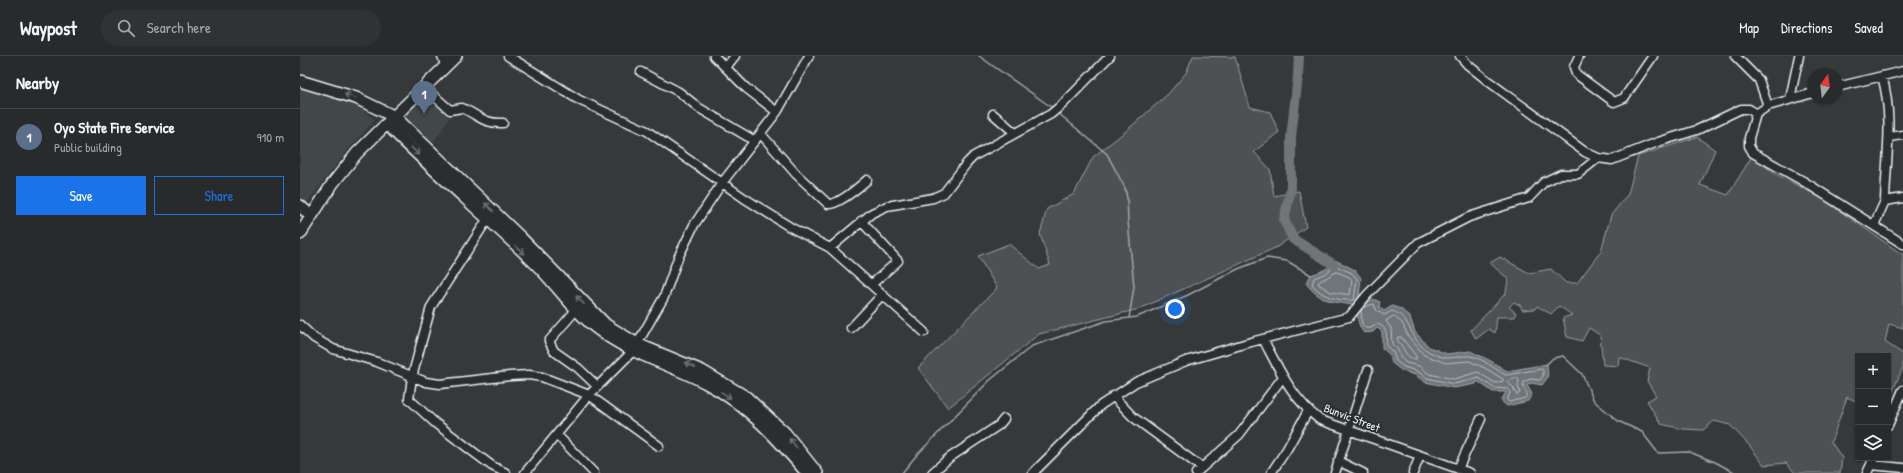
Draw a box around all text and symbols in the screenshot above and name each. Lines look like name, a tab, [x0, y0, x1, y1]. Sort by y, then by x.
search box	[101, 10, 381, 46]
text: Waypost	[20, 15, 77, 41]
icon: search	[115, 17, 137, 39]
text: Search here	[147, 17, 211, 38]
text: Map	[1739, 18, 1759, 37]
text: Directions	[1781, 18, 1832, 37]
text: Saved	[1854, 18, 1883, 37]
north arrow	[1807, 68, 1843, 104]
text: Nearby	[16, 71, 59, 94]
pin: 1	[411, 81, 437, 114]
one-way arrow	[345, 91, 357, 99]
text: Oyo State Fire Service	[54, 117, 175, 138]
text: 1	[27, 128, 31, 146]
text: 910 m	[257, 128, 284, 146]
text: Public building	[54, 138, 122, 156]
one-way arrow	[410, 146, 420, 156]
button: Save	[16, 176, 146, 215]
button: Share	[154, 176, 284, 215]
one-way arrow	[484, 202, 494, 212]
one-way arrow	[515, 245, 525, 255]
one-way arrow	[575, 295, 585, 305]
your location	[1165, 299, 1185, 319]
map controls	[1855, 353, 1891, 461]
button: +	[1855, 353, 1891, 389]
one-way arrow	[684, 361, 696, 369]
button: −	[1855, 389, 1891, 425]
one-way arrow	[720, 391, 731, 399]
street label: Bunvic Street	[1322, 399, 1384, 436]
button: layers	[1855, 425, 1891, 461]
one-way arrow	[788, 437, 797, 448]

